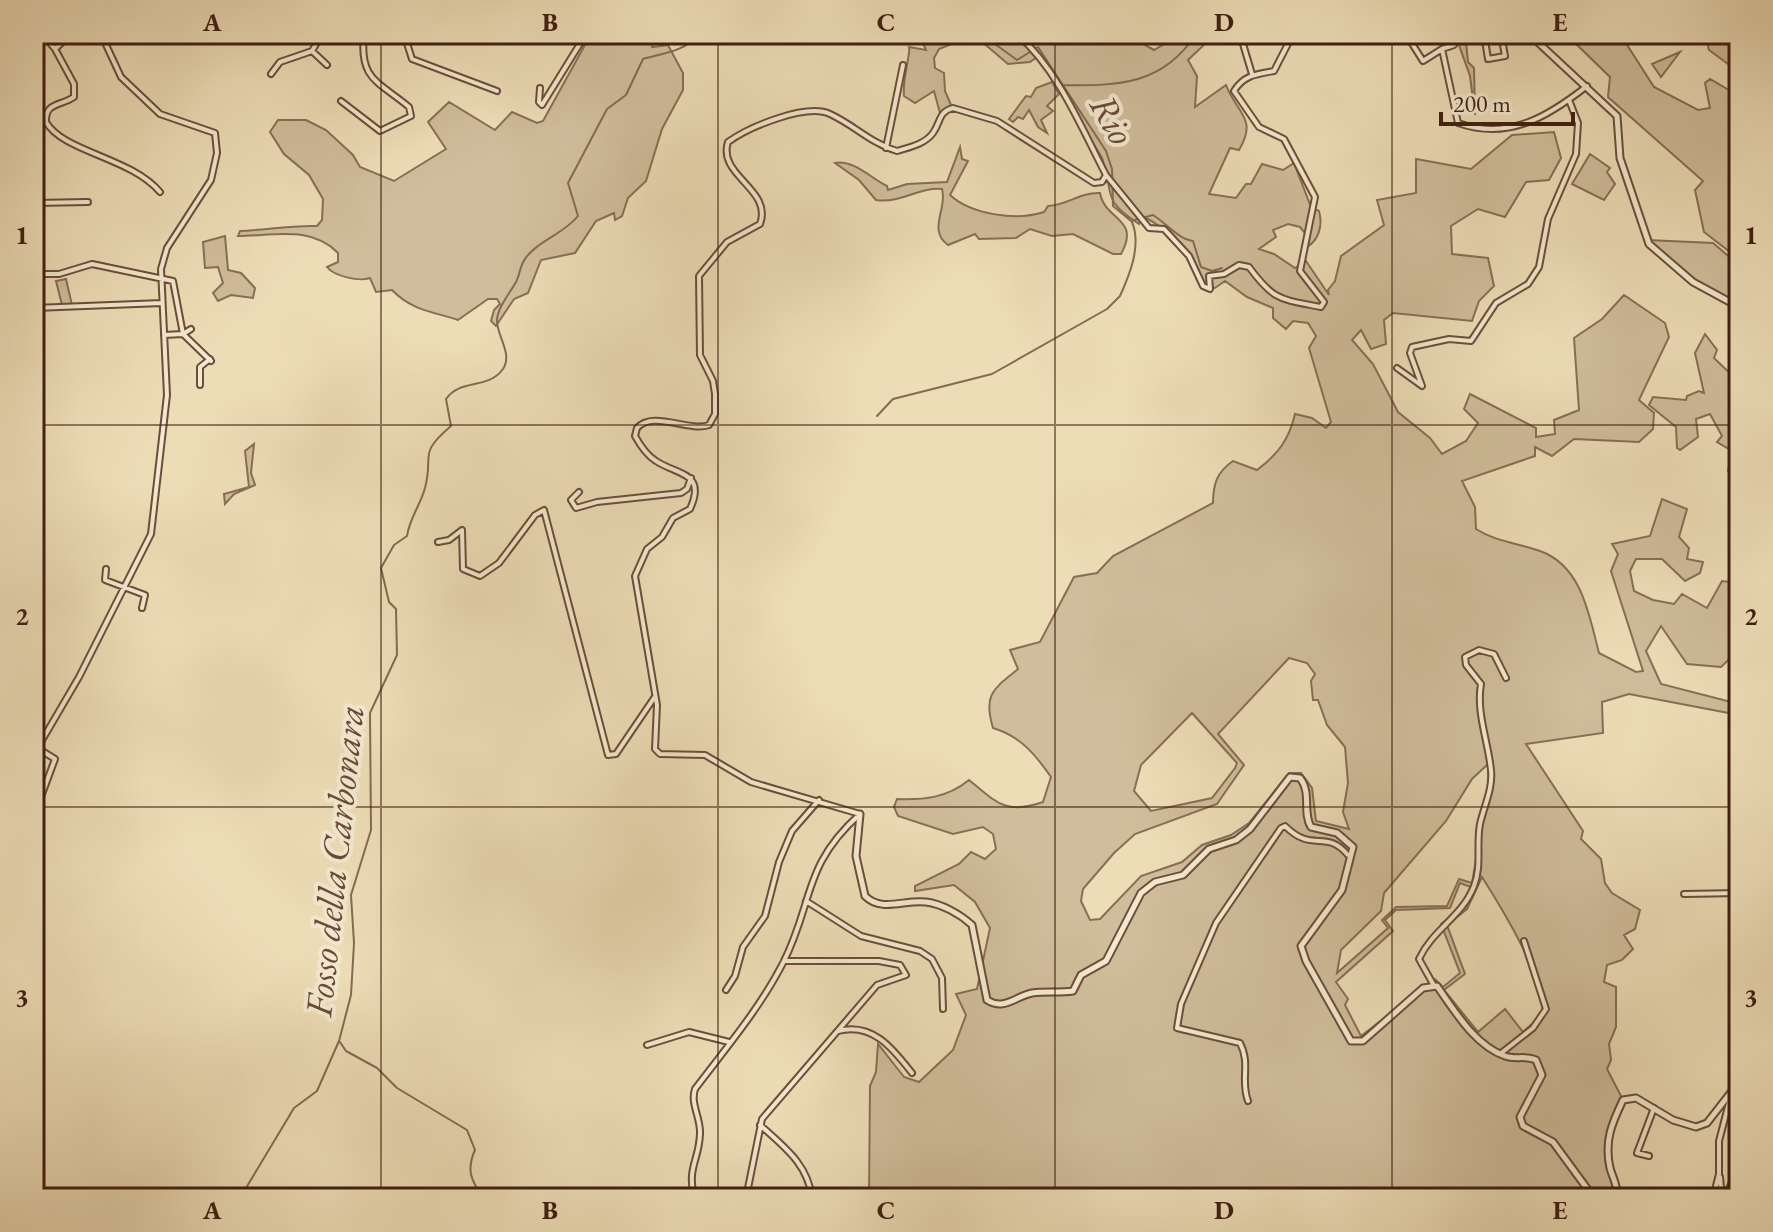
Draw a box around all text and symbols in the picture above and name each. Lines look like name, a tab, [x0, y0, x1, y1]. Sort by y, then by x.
text: A	[202, 5, 222, 39]
text: B	[542, 5, 558, 39]
text: C	[877, 5, 895, 39]
text: D	[1214, 5, 1234, 39]
text: E	[1553, 5, 1568, 39]
scale bar	[1441, 76, 1573, 126]
water label: Rio	[1079, 85, 1147, 153]
text: 200 m	[1453, 88, 1511, 119]
text: 1	[15, 218, 29, 252]
text: 1	[1744, 218, 1758, 252]
text: 2	[15, 599, 29, 633]
text: 2	[1744, 599, 1758, 633]
water label: Fosso della Carbonara	[293, 703, 375, 1020]
text: 3	[15, 980, 29, 1014]
text: 3	[1744, 980, 1758, 1014]
text: A	[202, 1193, 222, 1227]
text: B	[542, 1193, 558, 1227]
text: C	[877, 1193, 895, 1227]
text: D	[1214, 1193, 1234, 1227]
text: E	[1553, 1193, 1568, 1227]

